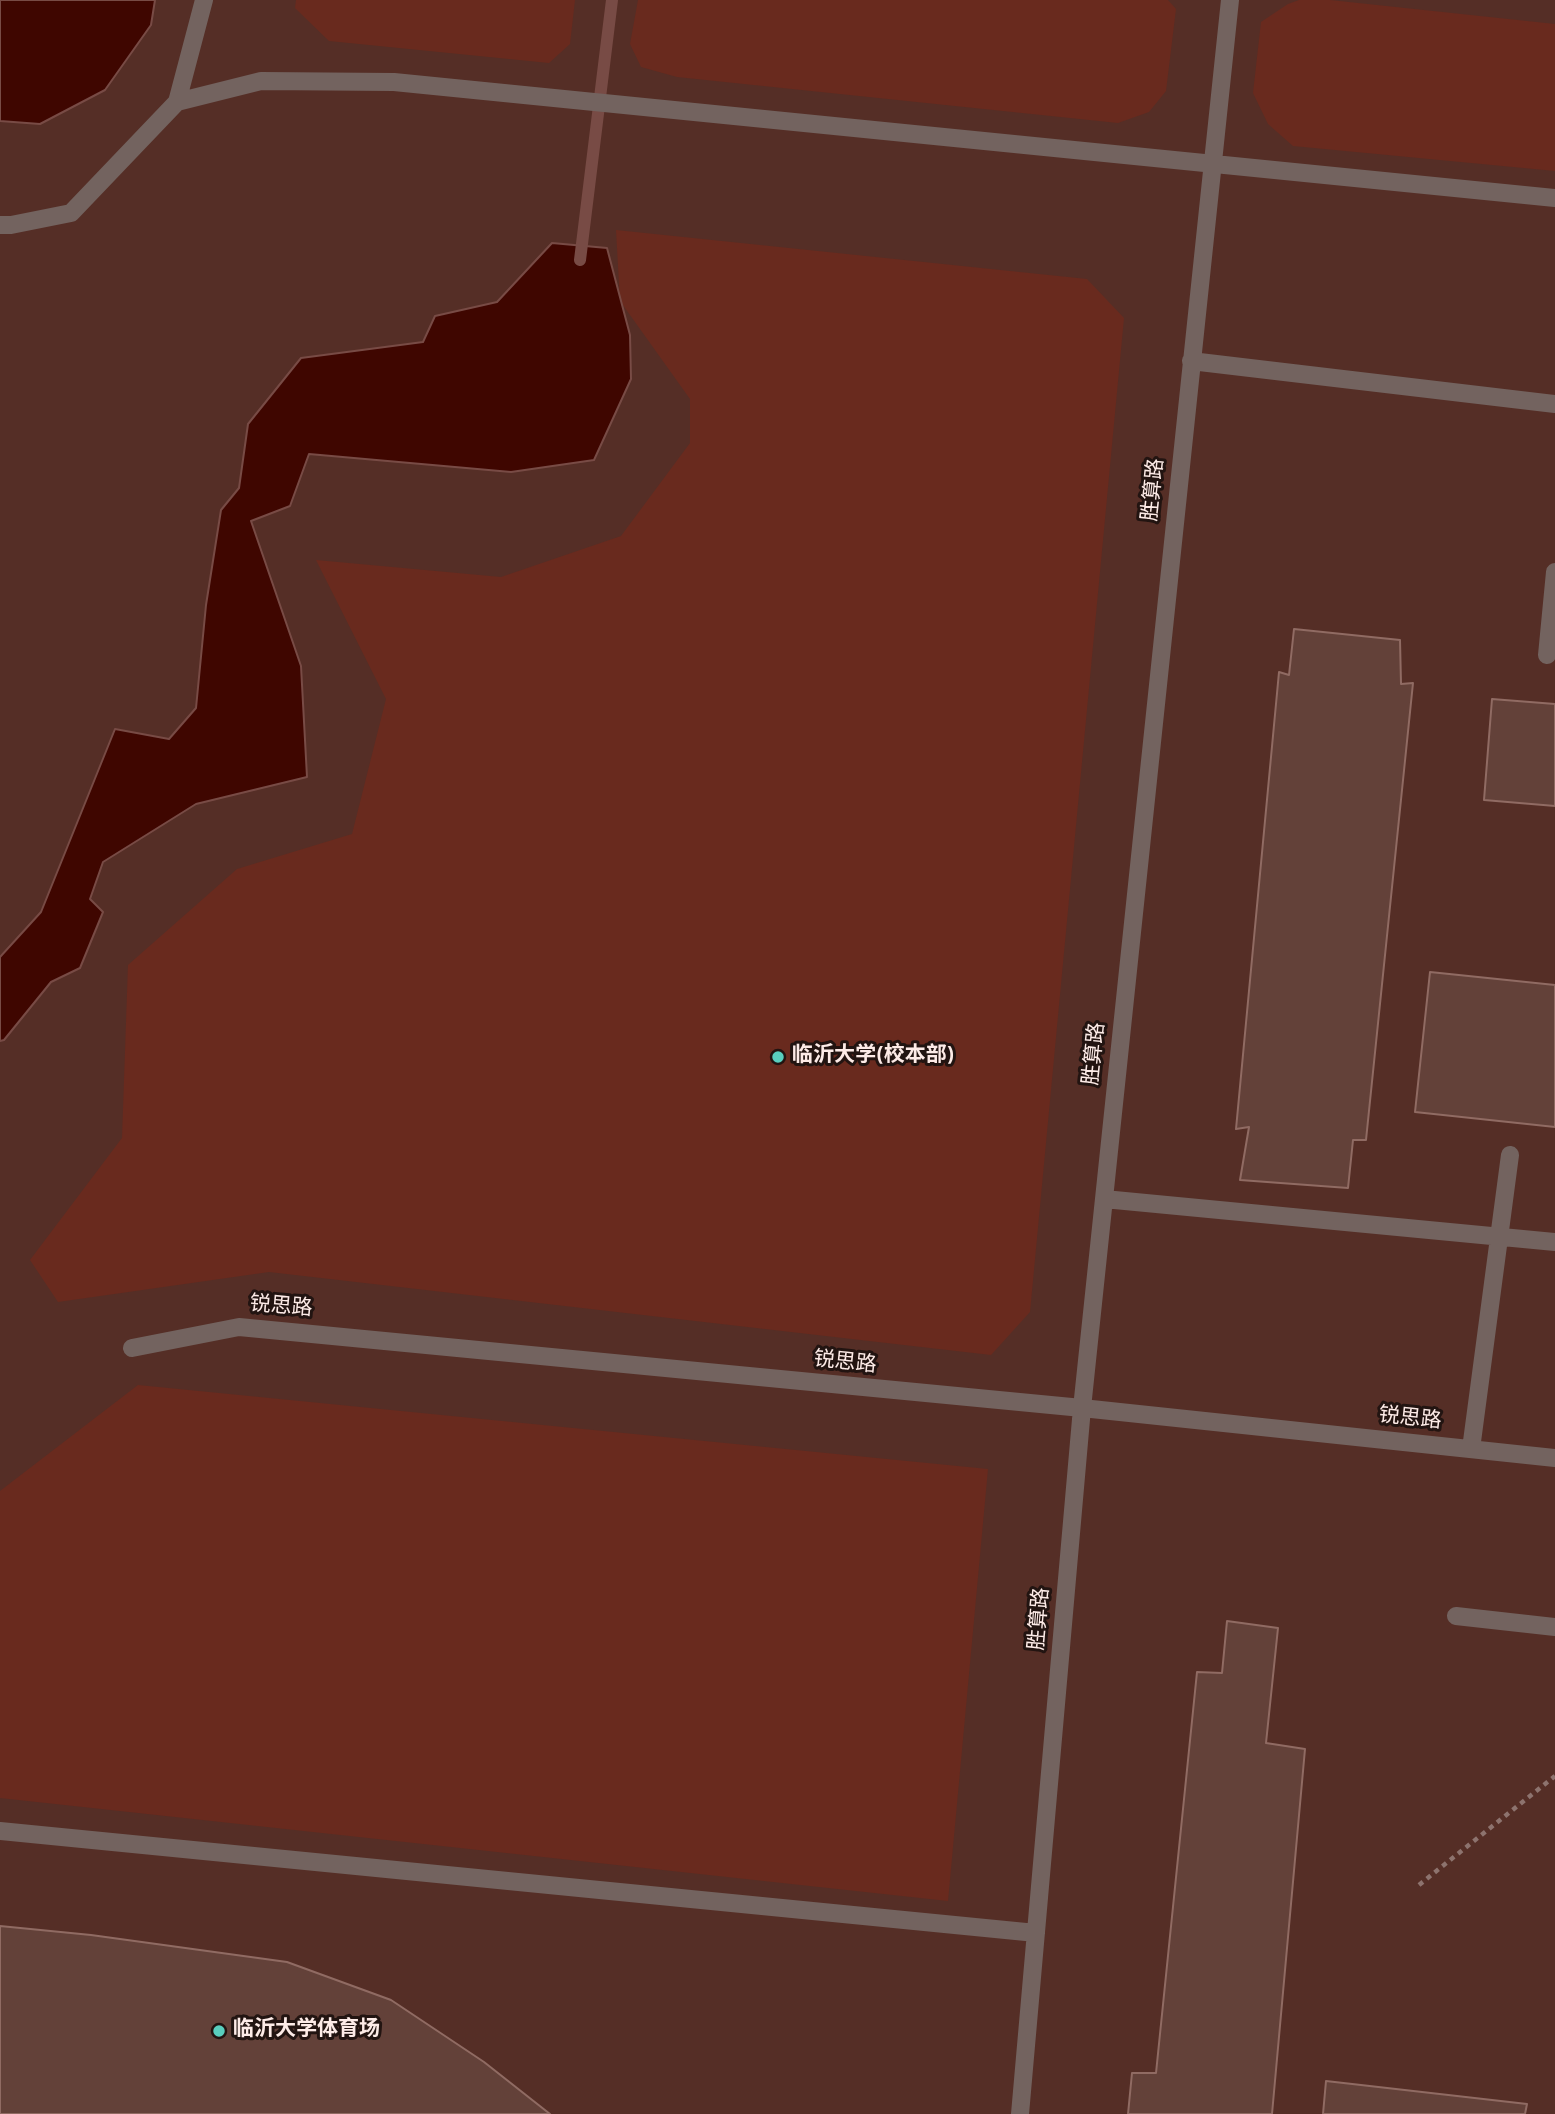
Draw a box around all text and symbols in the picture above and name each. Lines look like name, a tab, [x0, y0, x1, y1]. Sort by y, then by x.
street label: 胜算路	[1139, 457, 1171, 523]
street label: 胜算路	[1080, 1021, 1112, 1087]
place label: 临沂大学(校本部)	[792, 1044, 955, 1070]
marker: 临沂大学(校本部)	[770, 1049, 786, 1065]
street label: 锐思路	[249, 1293, 313, 1323]
street label: 锐思路	[812, 1348, 878, 1380]
street label: 锐思路	[1377, 1404, 1443, 1436]
street label: 胜算路	[1026, 1587, 1056, 1651]
place label: 临沂大学体育场	[233, 2018, 380, 2044]
marker: 临沂大学体育场	[211, 2023, 227, 2039]

